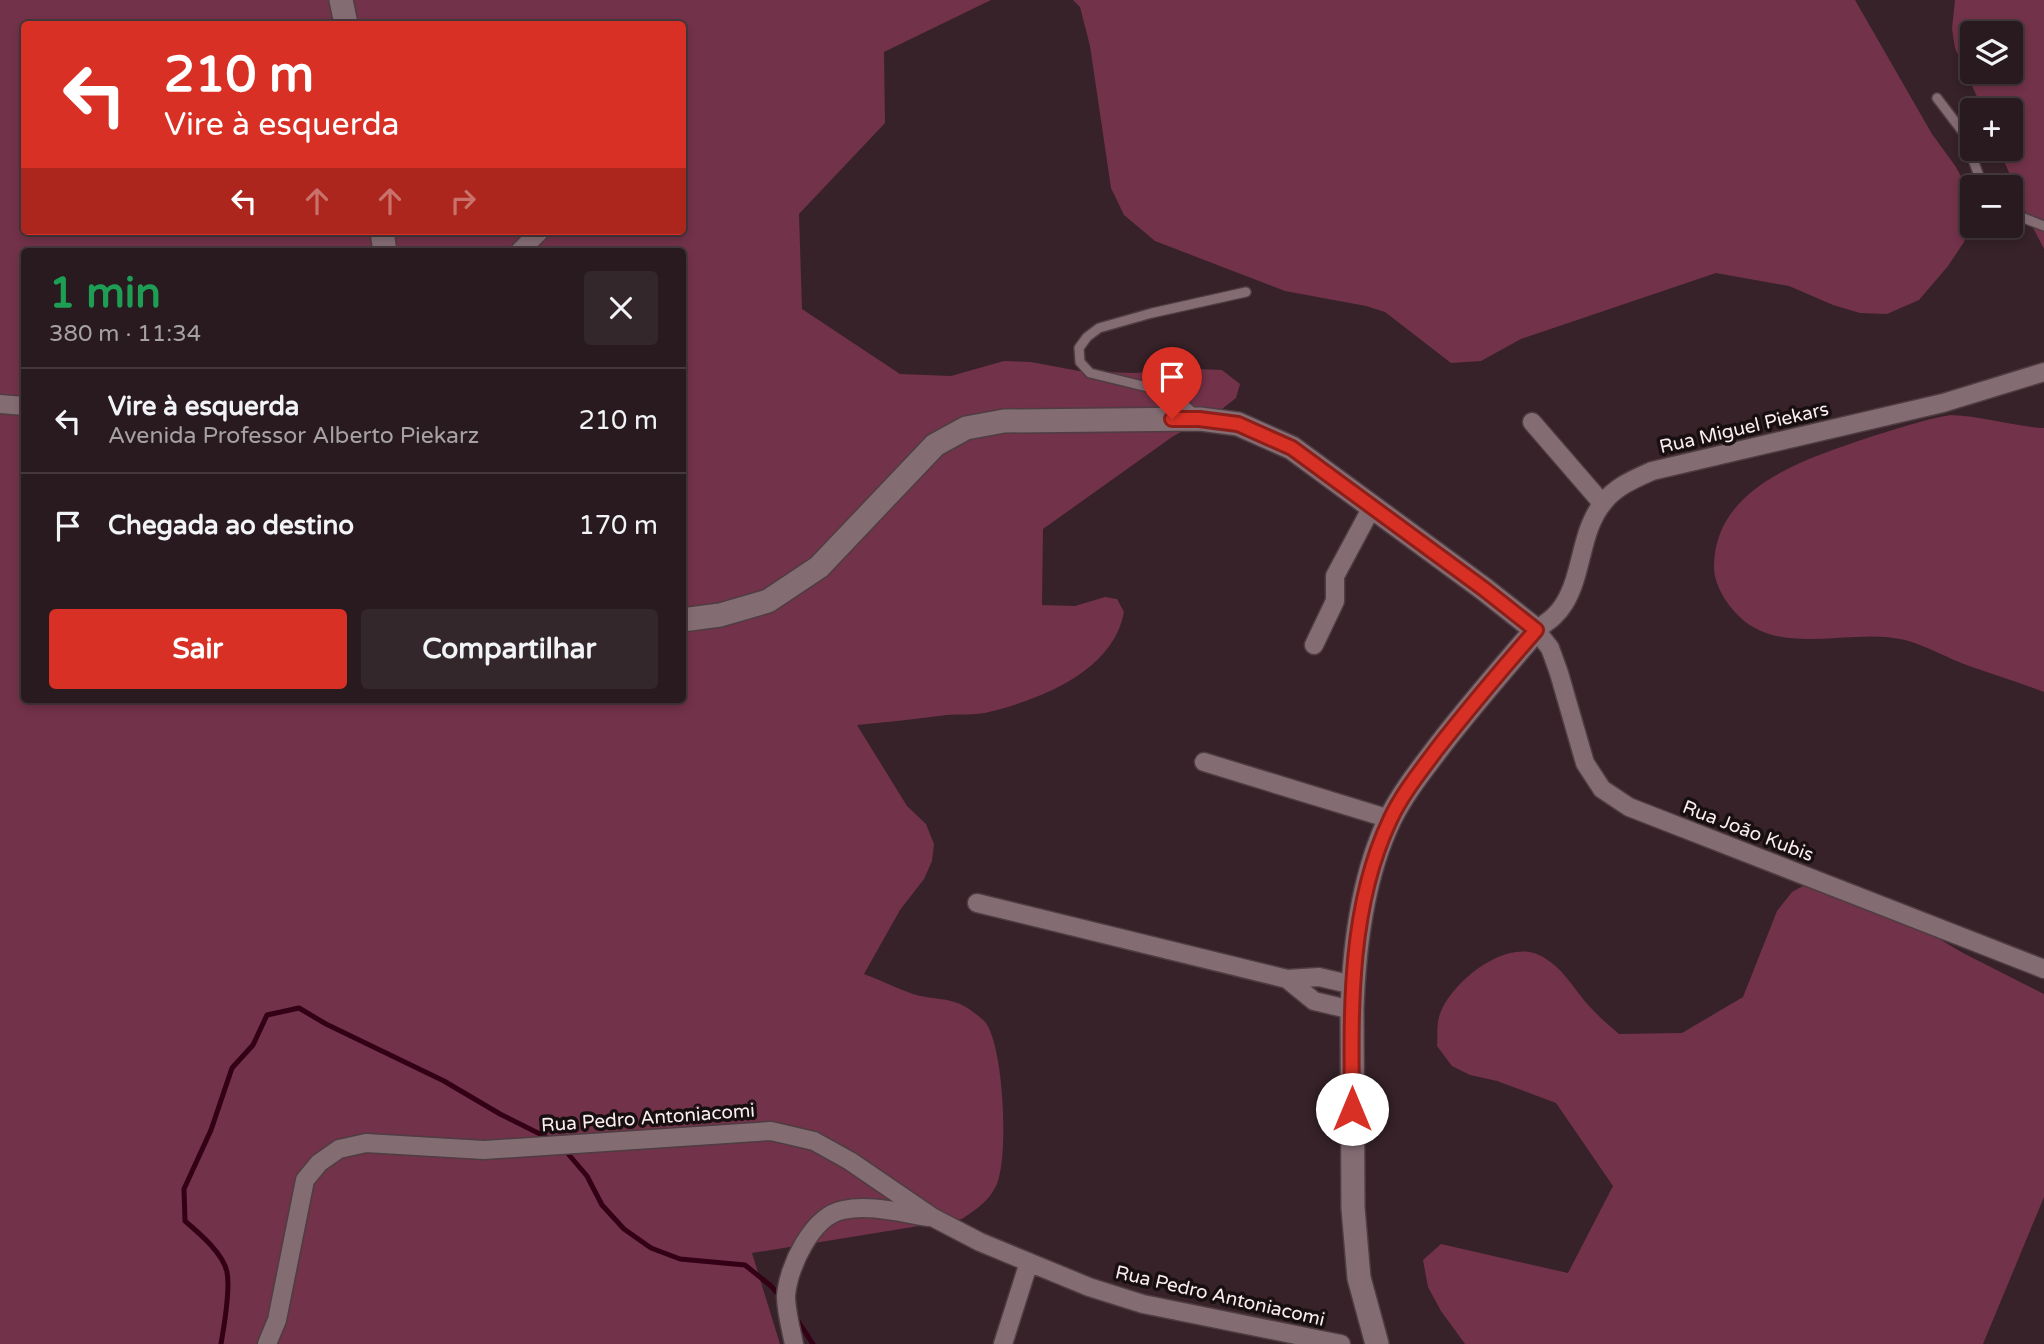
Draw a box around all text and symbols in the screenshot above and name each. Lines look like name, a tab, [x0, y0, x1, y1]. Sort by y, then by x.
map controls	[1960, 21, 2023, 238]
button: layers	[1960, 21, 2023, 84]
text: 210 m	[164, 46, 314, 105]
icon: left	[49, 49, 140, 140]
button: +	[1960, 98, 2023, 161]
text: Vire à esquerda	[164, 106, 400, 144]
button: −	[1960, 175, 2023, 238]
icon: left	[225, 182, 263, 220]
icon: ahead	[298, 182, 336, 220]
icon: ahead	[371, 182, 409, 220]
icon: right	[444, 182, 482, 220]
text: 1 min	[49, 268, 161, 319]
button: close	[584, 271, 658, 345]
text: 380 m · 11:34	[49, 320, 201, 348]
pin	[1142, 347, 1202, 419]
icon: arrive	[1153, 358, 1191, 396]
text: Vire à esquerda	[108, 391, 299, 422]
street label: Rua Miguel Piekars	[1657, 398, 1831, 458]
icon: left	[49, 402, 87, 440]
text: 210 m	[578, 405, 658, 436]
text: Avenida Professor Alberto Piekarz	[108, 422, 479, 450]
icon: arrive	[49, 507, 87, 545]
text: Chegada ao destino	[108, 510, 354, 541]
text: 170 m	[578, 510, 658, 541]
button: Sair	[49, 609, 347, 689]
button: Compartilhar	[361, 609, 658, 689]
street label: Rua João Kubis	[1679, 796, 1817, 866]
position arrow	[1315, 1072, 1389, 1146]
street label: Rua Pedro Antoniacomi	[540, 1100, 756, 1136]
street label: Rua Pedro Antoniacomi	[1113, 1261, 1327, 1331]

